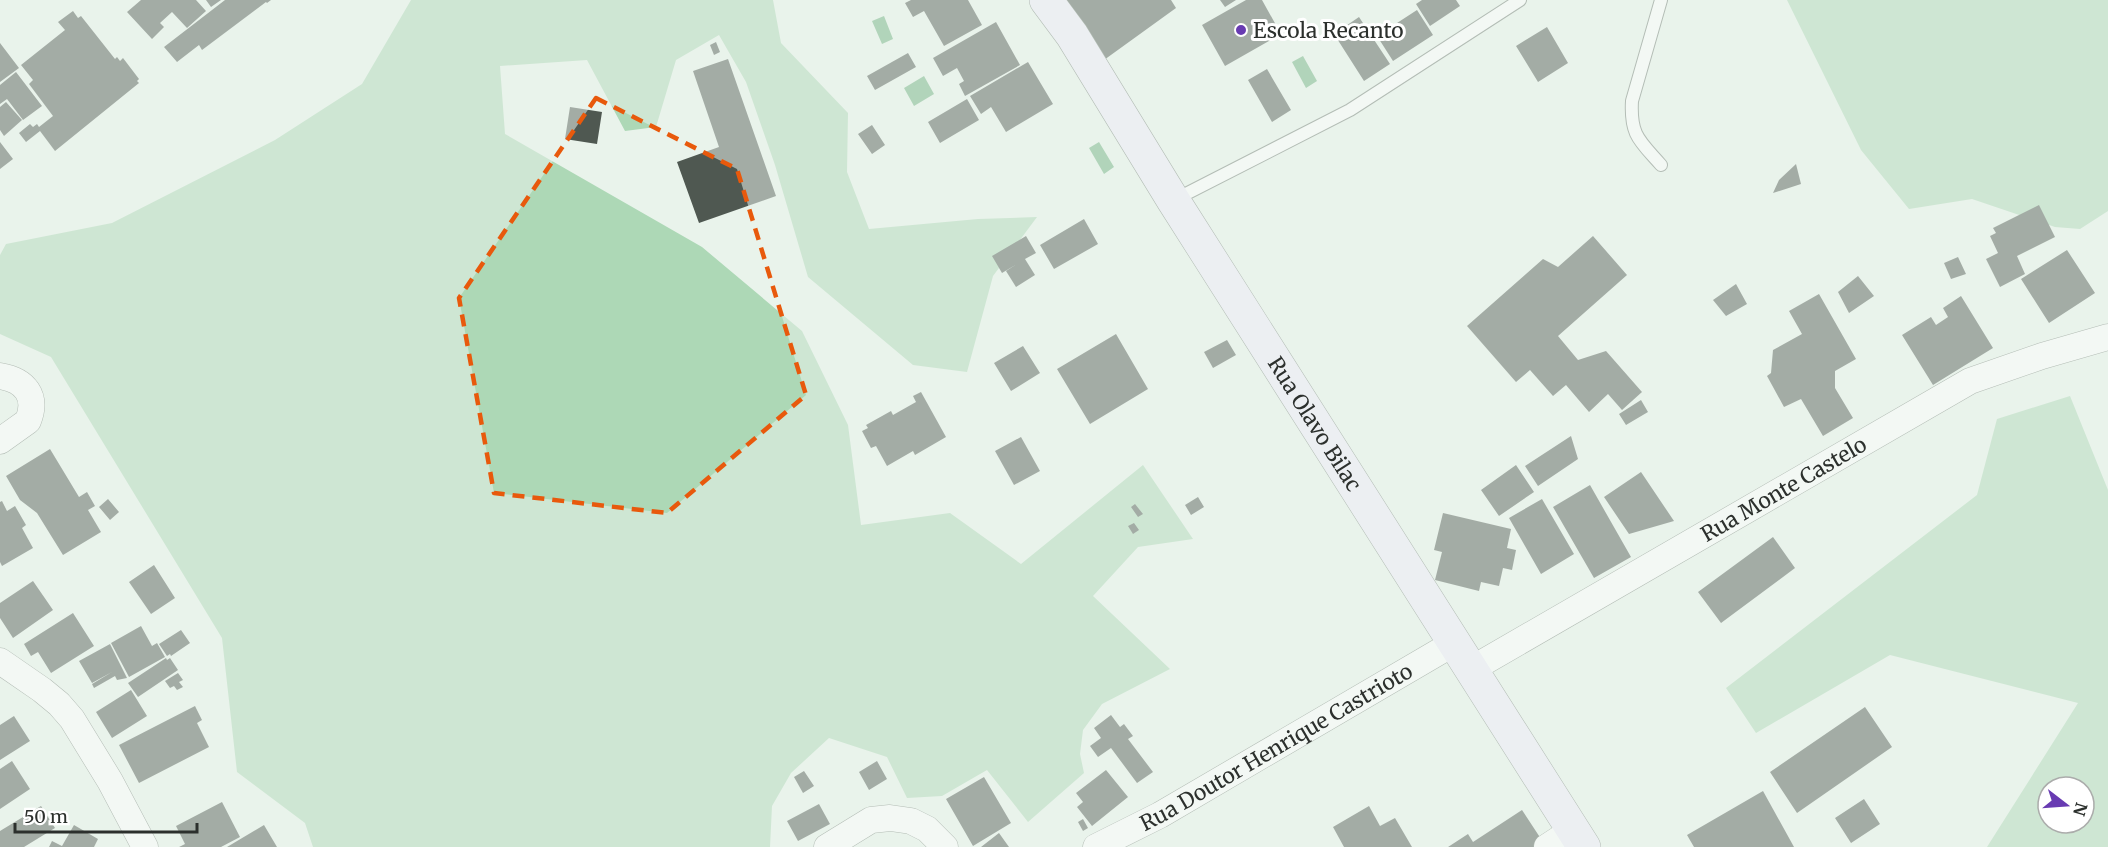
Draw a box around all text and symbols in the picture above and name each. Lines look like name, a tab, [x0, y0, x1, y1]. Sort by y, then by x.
place label: Escola Recanto	[1253, 17, 1403, 44]
marker: Escola Recanto	[1234, 23, 1248, 37]
street label: Rua Olavo Bilac	[1262, 351, 1368, 496]
street label: Rua Monte Castelo	[1696, 430, 1871, 547]
street label: Rua Doutor Henrique Castrioto	[1135, 657, 1417, 836]
north arrow	[2036, 775, 2096, 835]
scale bar	[15, 796, 196, 834]
text: N	[2069, 800, 2092, 819]
text: 50 m	[24, 805, 68, 828]

